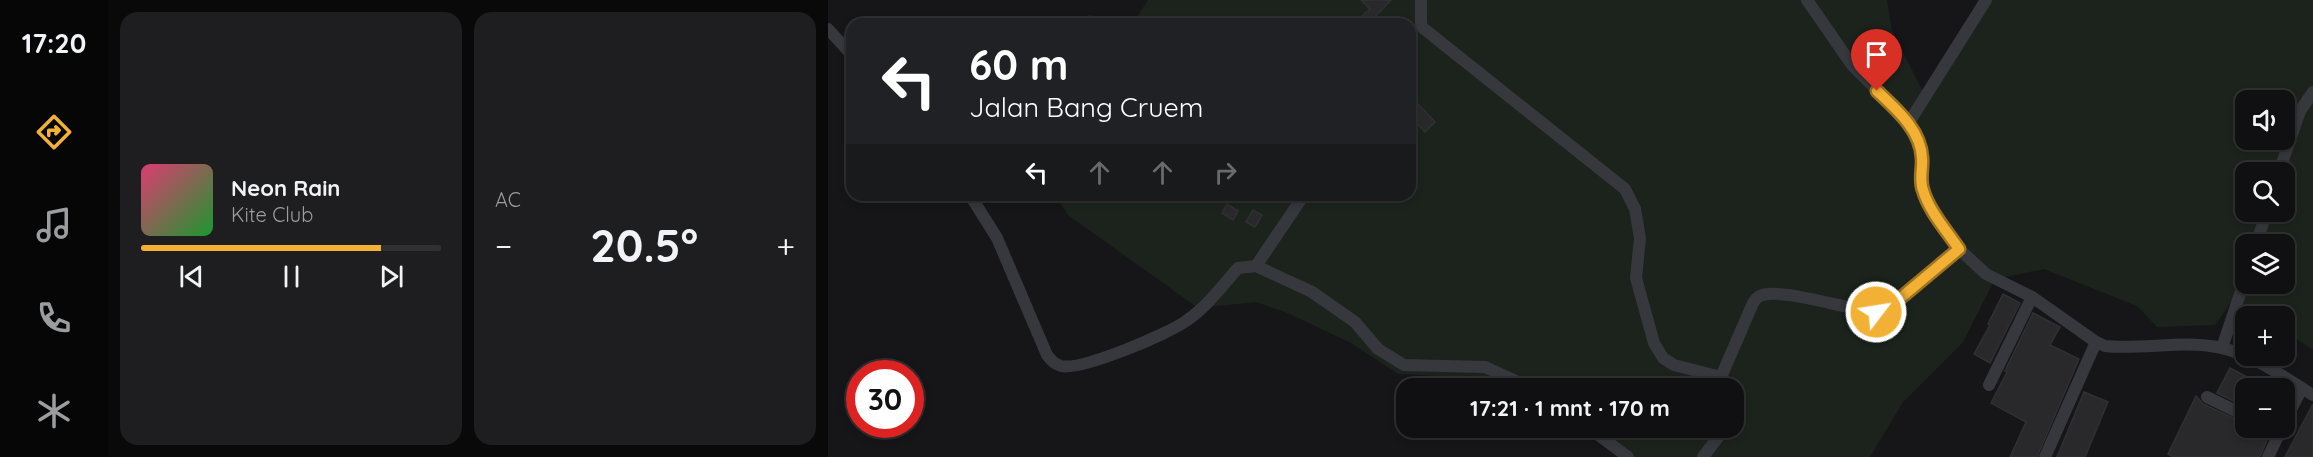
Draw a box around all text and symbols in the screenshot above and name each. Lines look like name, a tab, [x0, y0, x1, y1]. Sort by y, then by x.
text: 17:20	[22, 26, 86, 60]
pin	[1851, 29, 1902, 91]
text: 60 m	[969, 38, 1069, 91]
icon: arrive	[1860, 38, 1893, 71]
icon: left	[870, 42, 948, 120]
text: Jalan Bang Cruem	[969, 90, 1203, 124]
map controls	[2235, 90, 2295, 438]
button: sound	[2235, 90, 2295, 150]
icon: directions	[33, 111, 75, 153]
icon: left	[1020, 156, 1053, 189]
icon: ahead	[1083, 156, 1116, 189]
icon: ahead	[1146, 156, 1179, 189]
icon: right	[1209, 156, 1242, 189]
button: search	[2235, 162, 2295, 222]
text: Neon Rain	[231, 174, 340, 202]
text: AC	[495, 187, 521, 212]
text: Kite Club	[231, 202, 313, 227]
icon: music	[33, 204, 75, 246]
text: 20.5°	[590, 217, 698, 273]
text: −	[495, 225, 512, 266]
text: +	[776, 225, 795, 266]
button: layers	[2235, 234, 2295, 294]
icon: previous	[175, 260, 208, 293]
icon: pause	[275, 260, 308, 293]
icon: next	[375, 260, 408, 293]
position arrow	[1844, 280, 1908, 344]
icon: phone	[33, 297, 75, 339]
button: +	[2235, 306, 2295, 366]
speed limit sign: 30	[846, 360, 924, 438]
button: −	[2235, 378, 2295, 438]
icon: climate	[33, 390, 75, 432]
text: 17:21 · 1 mnt · 170 m	[1470, 394, 1670, 422]

